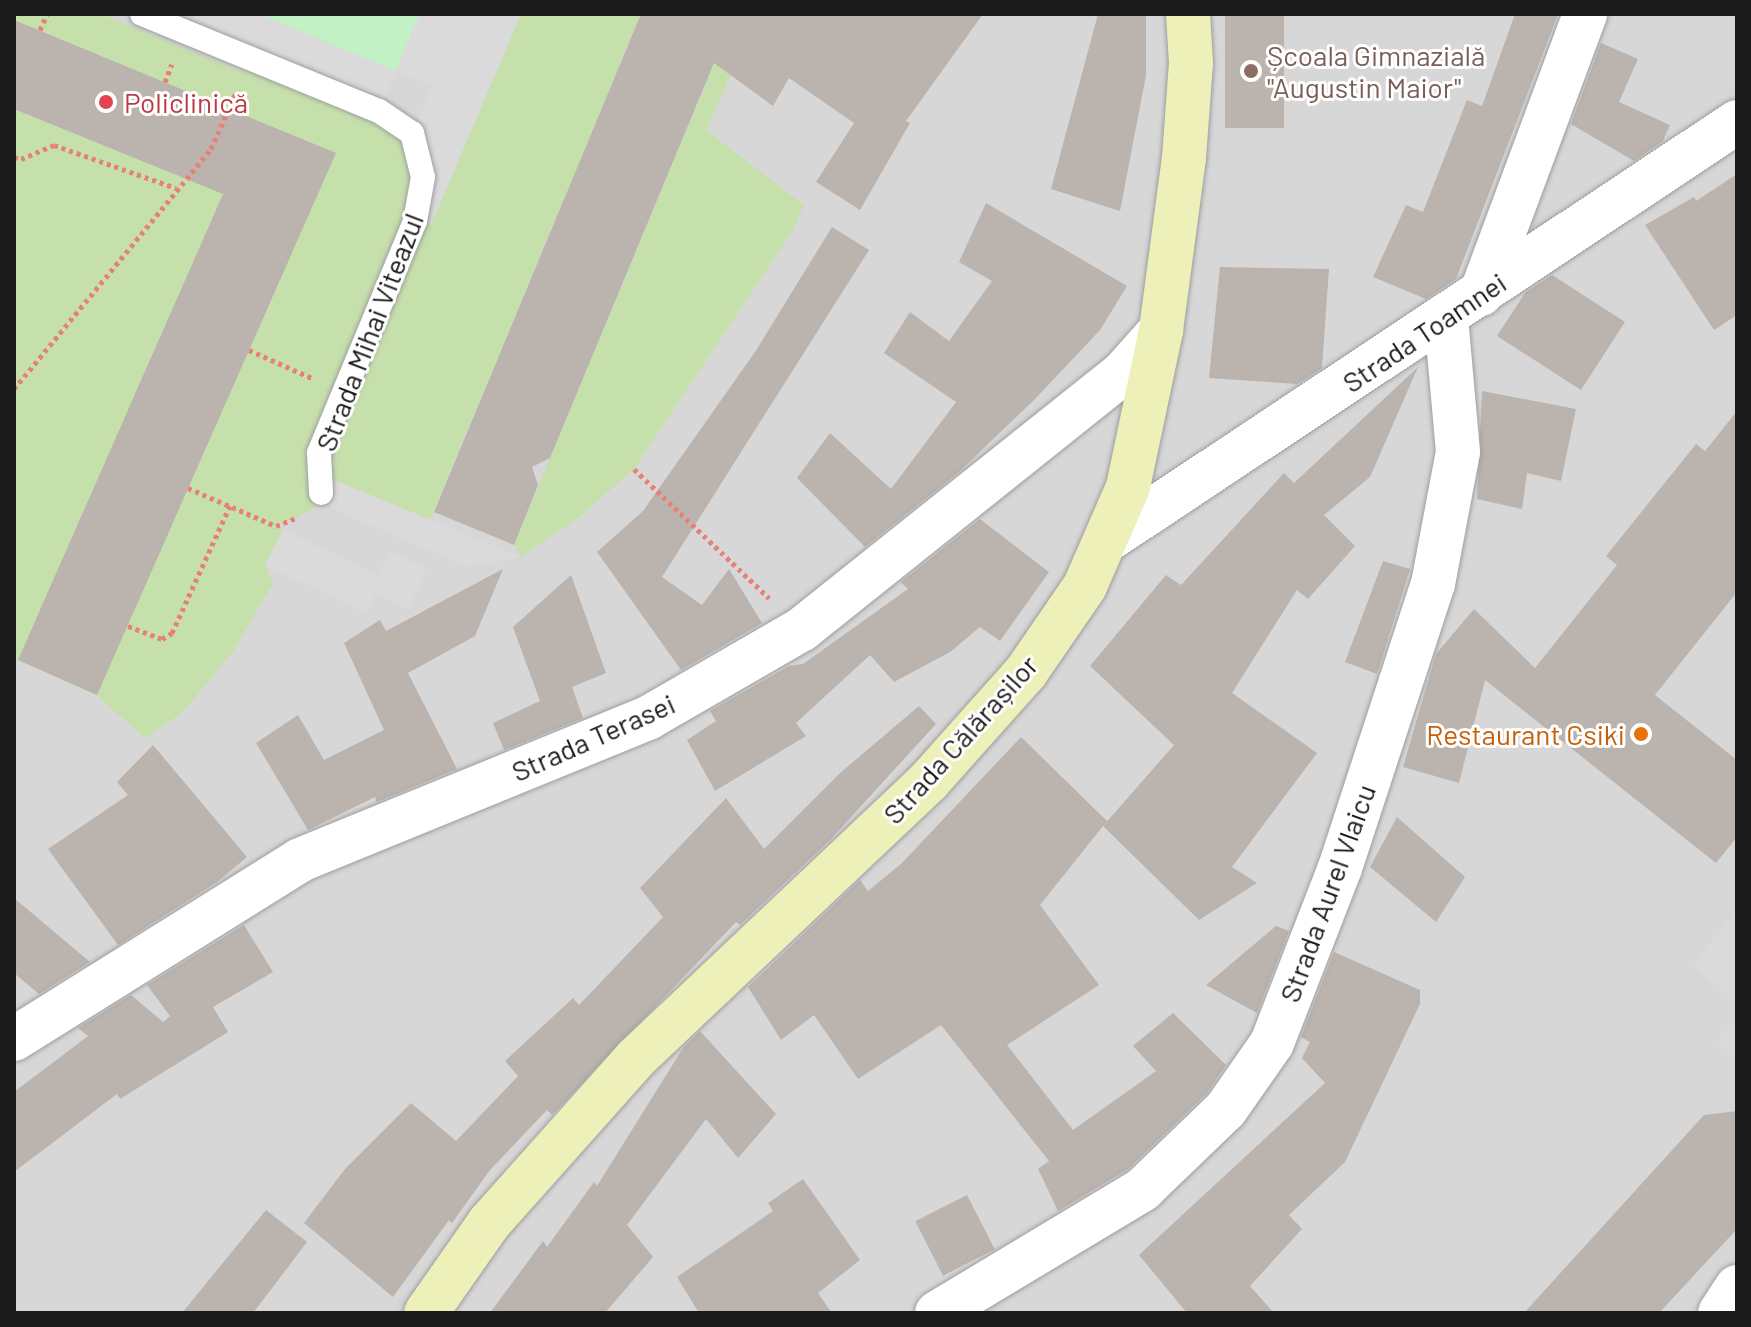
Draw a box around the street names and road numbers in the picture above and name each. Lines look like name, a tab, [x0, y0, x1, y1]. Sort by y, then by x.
street label: Strada Mihai Viteazul	[308, 208, 430, 456]
street label: Strada Toamnei	[1336, 265, 1512, 399]
street label: Strada Călărașilor	[876, 648, 1044, 830]
street label: Strada Terasei	[506, 686, 680, 788]
street label: Strada Aurel Vlaicu	[1272, 780, 1382, 1006]

